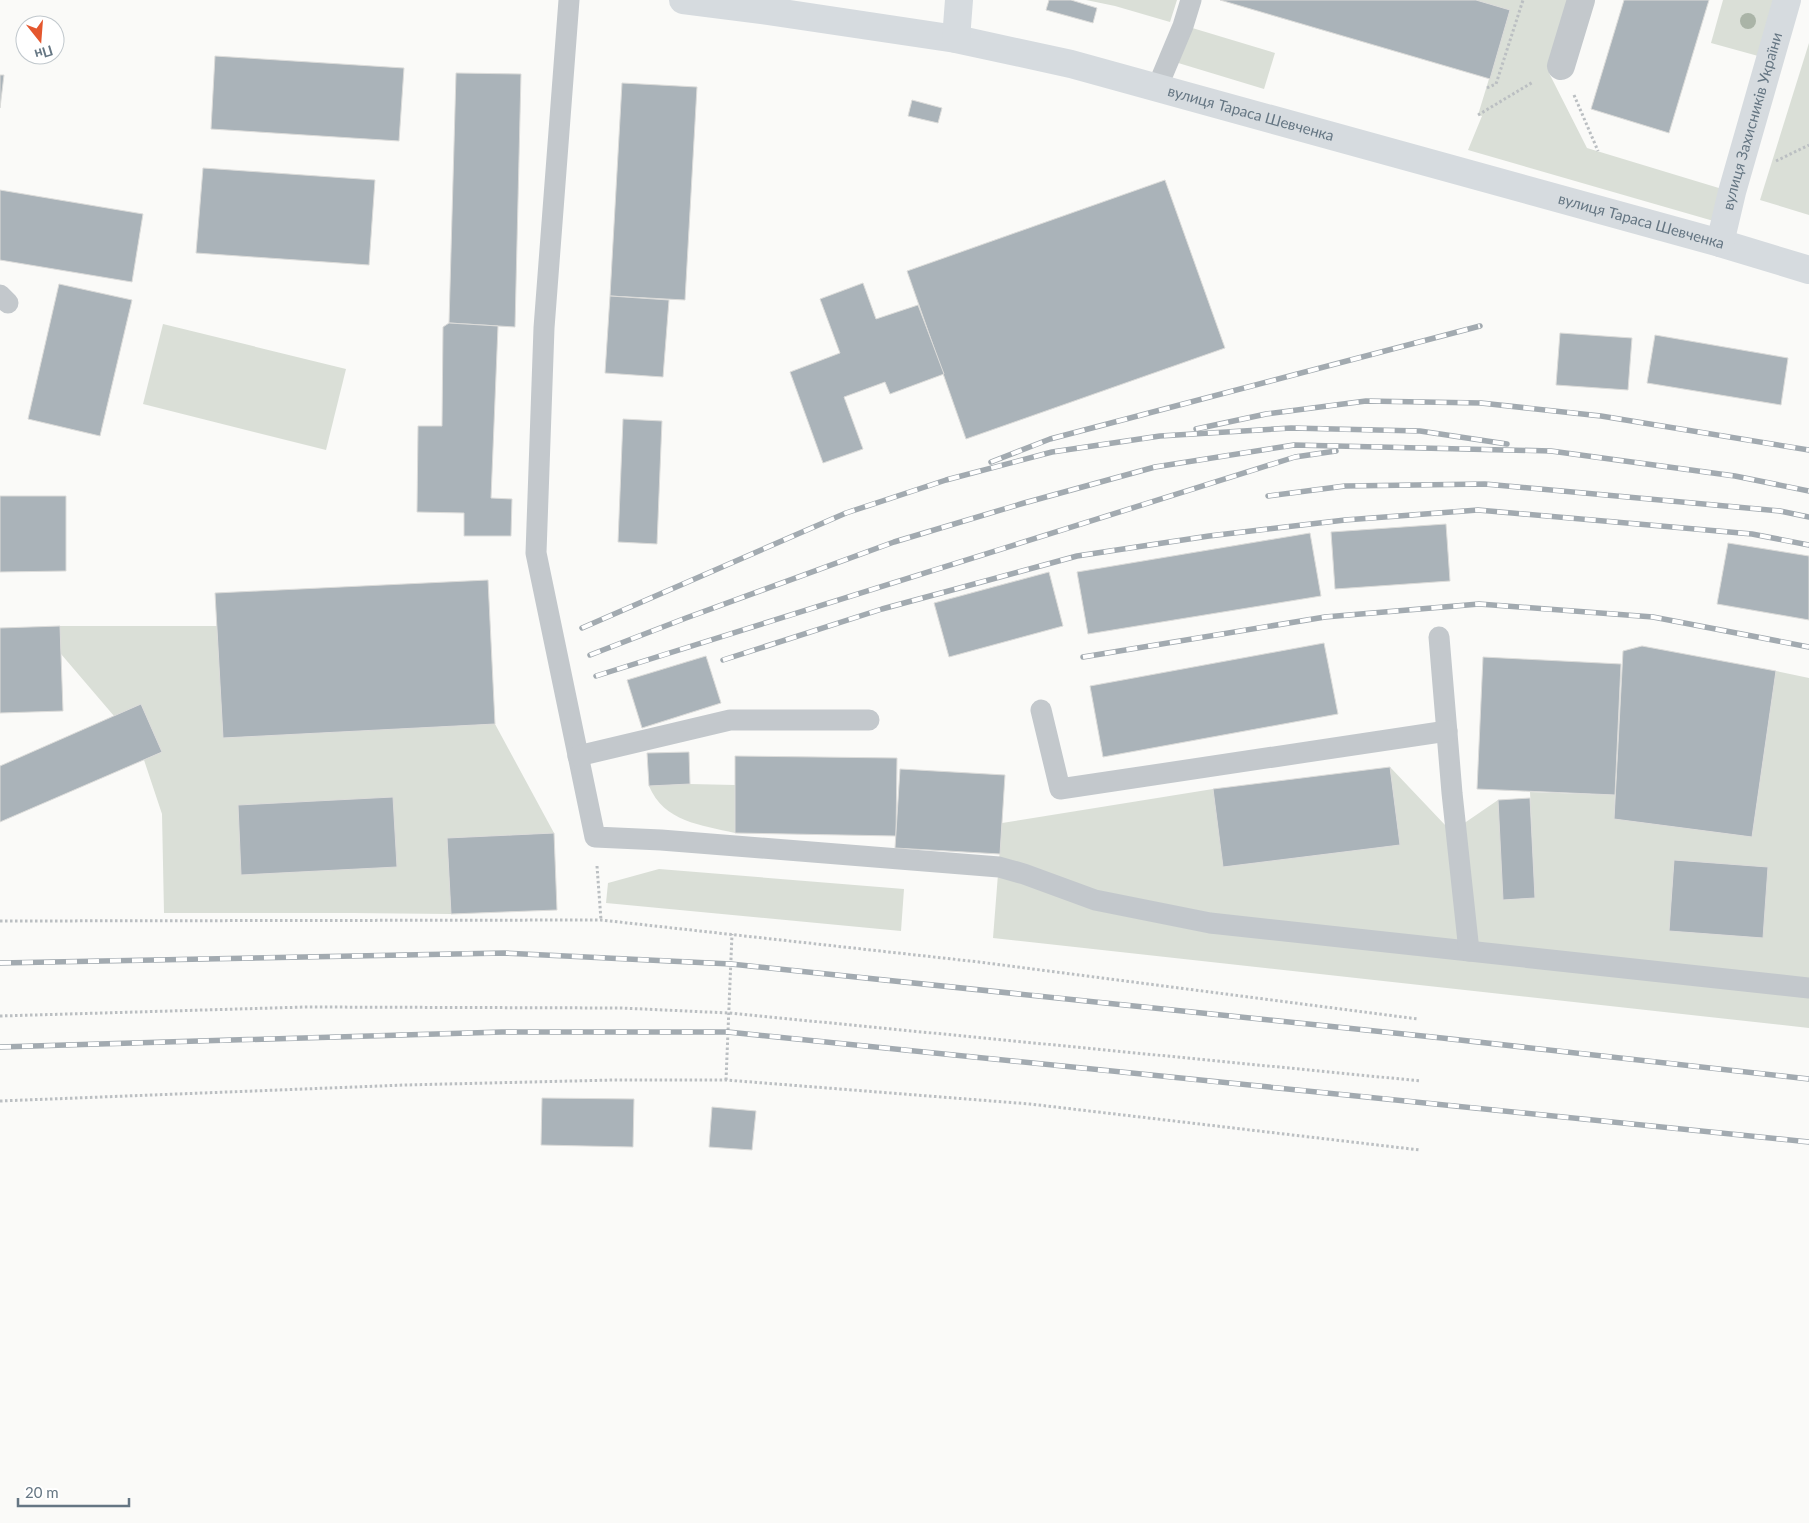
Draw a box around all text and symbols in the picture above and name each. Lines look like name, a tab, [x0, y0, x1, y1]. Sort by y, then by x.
north arrow	[15, 15, 65, 65]
street label: вулиця Захисників України	[1718, 30, 1785, 212]
text: Пн	[33, 42, 55, 64]
street label: вулиця Тараса Шевченка	[1166, 81, 1336, 144]
street label: вулиця Тараса Шевченка	[1556, 189, 1727, 252]
scale bar	[18, 1476, 129, 1508]
text: 20 m	[25, 1483, 59, 1501]

